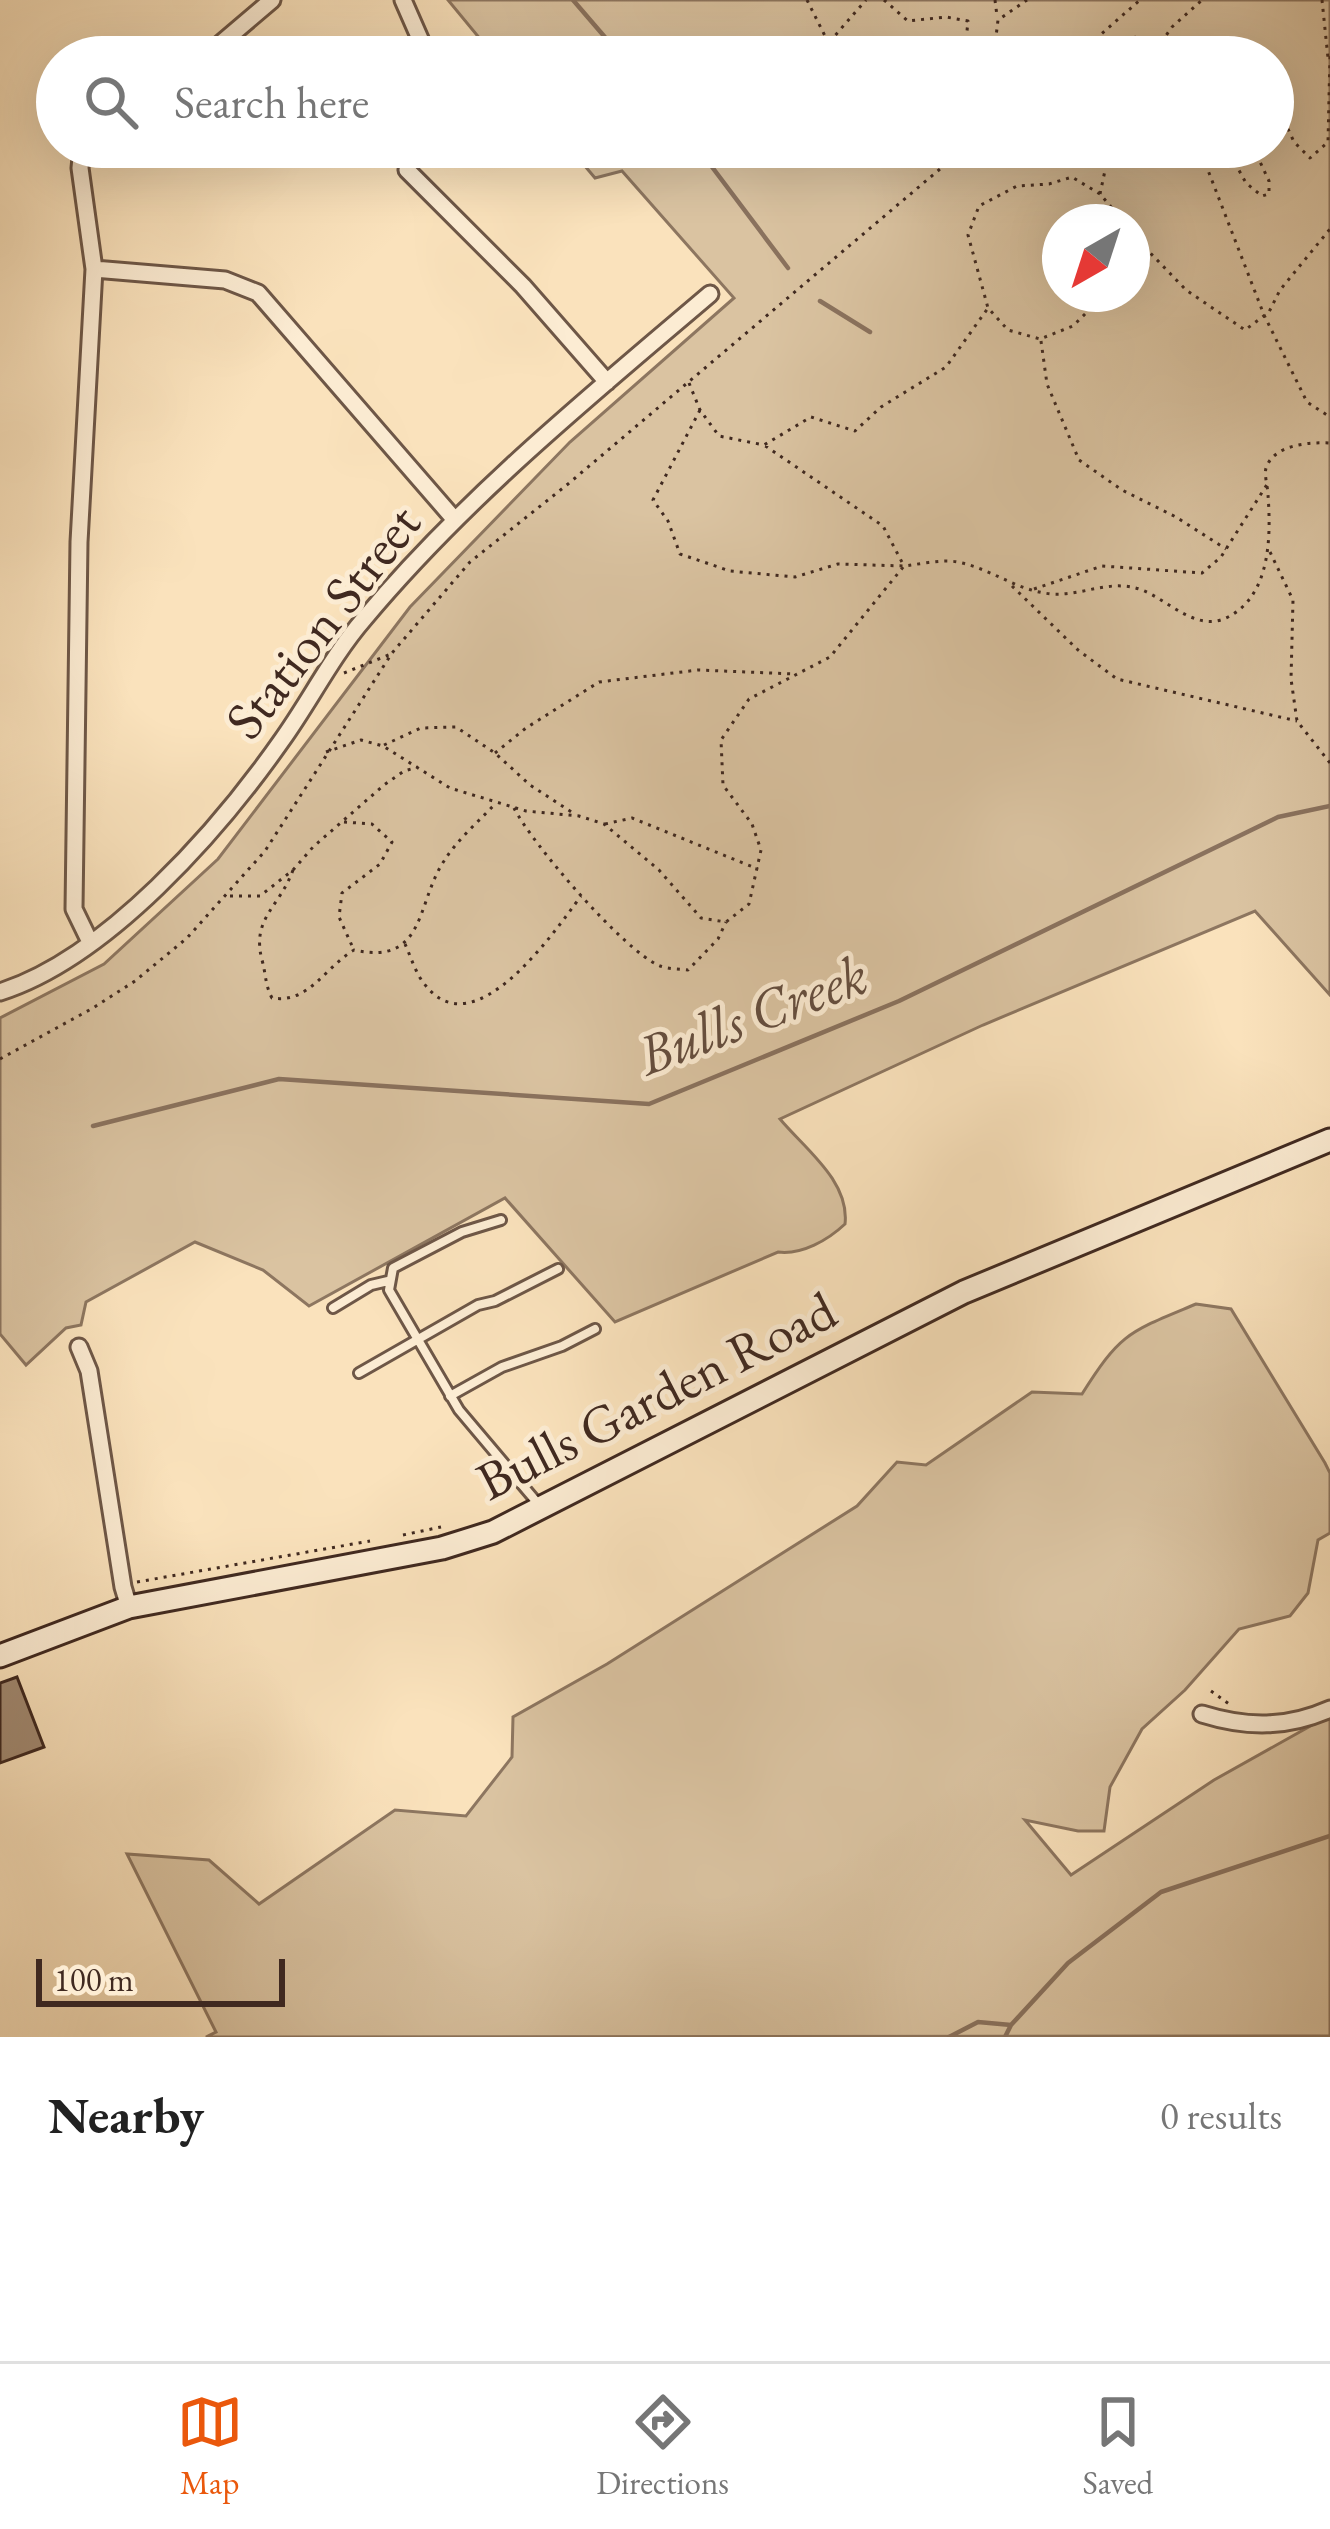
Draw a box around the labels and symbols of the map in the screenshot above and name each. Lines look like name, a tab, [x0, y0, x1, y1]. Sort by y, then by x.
north arrow	[1042, 204, 1150, 312]
street label: Station Street	[209, 490, 435, 752]
water label: Bulls Creek	[625, 936, 877, 1092]
street label: Bulls Garden Road	[465, 1274, 848, 1516]
scale bar	[36, 1953, 285, 2006]

